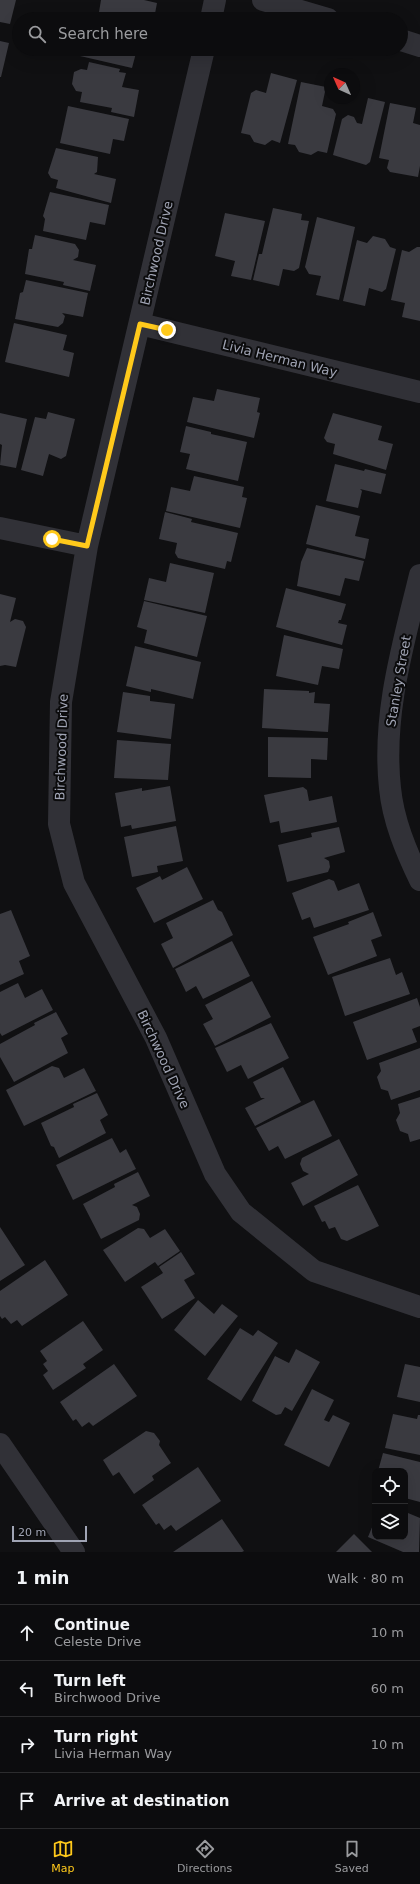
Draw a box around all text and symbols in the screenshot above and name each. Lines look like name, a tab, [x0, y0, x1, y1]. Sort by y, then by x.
search box	[12, 12, 408, 56]
icon: search	[26, 23, 48, 45]
text: Search here	[58, 25, 148, 43]
north arrow	[324, 68, 360, 104]
street label: Birchwood Drive	[137, 200, 176, 307]
route end	[158, 321, 176, 339]
street label: Livia Herman Way	[221, 337, 339, 380]
route start	[43, 530, 61, 548]
street label: Stanley Street	[383, 634, 414, 728]
street label: Birchwood Drive	[52, 694, 71, 801]
street label: Birchwood Drive	[134, 1008, 193, 1111]
map controls	[372, 1468, 408, 1540]
button: locate	[372, 1468, 408, 1504]
button: layers	[372, 1504, 408, 1540]
scale bar	[12, 1524, 87, 1543]
text: 20 m	[18, 1526, 46, 1539]
text: 1 min	[16, 1568, 69, 1588]
text: Walk · 80 m	[327, 1571, 404, 1586]
text: Continue	[54, 1616, 130, 1634]
icon: ahead	[16, 1622, 38, 1644]
text: 10 m	[371, 1625, 404, 1640]
text: Celeste Drive	[54, 1634, 141, 1649]
text: Turn left	[54, 1672, 126, 1690]
icon: left	[16, 1678, 38, 1700]
text: 60 m	[371, 1681, 404, 1696]
text: Birchwood Drive	[54, 1690, 161, 1705]
text: Turn right	[54, 1728, 138, 1746]
icon: right	[16, 1734, 38, 1756]
text: 10 m	[371, 1737, 404, 1752]
text: Livia Herman Way	[54, 1746, 172, 1761]
icon: arrive	[16, 1790, 38, 1812]
text: Arrive at destination	[54, 1792, 229, 1810]
tab: Map	[51, 1838, 74, 1875]
tab: Directions	[177, 1838, 232, 1875]
tab: Saved	[335, 1838, 369, 1875]

